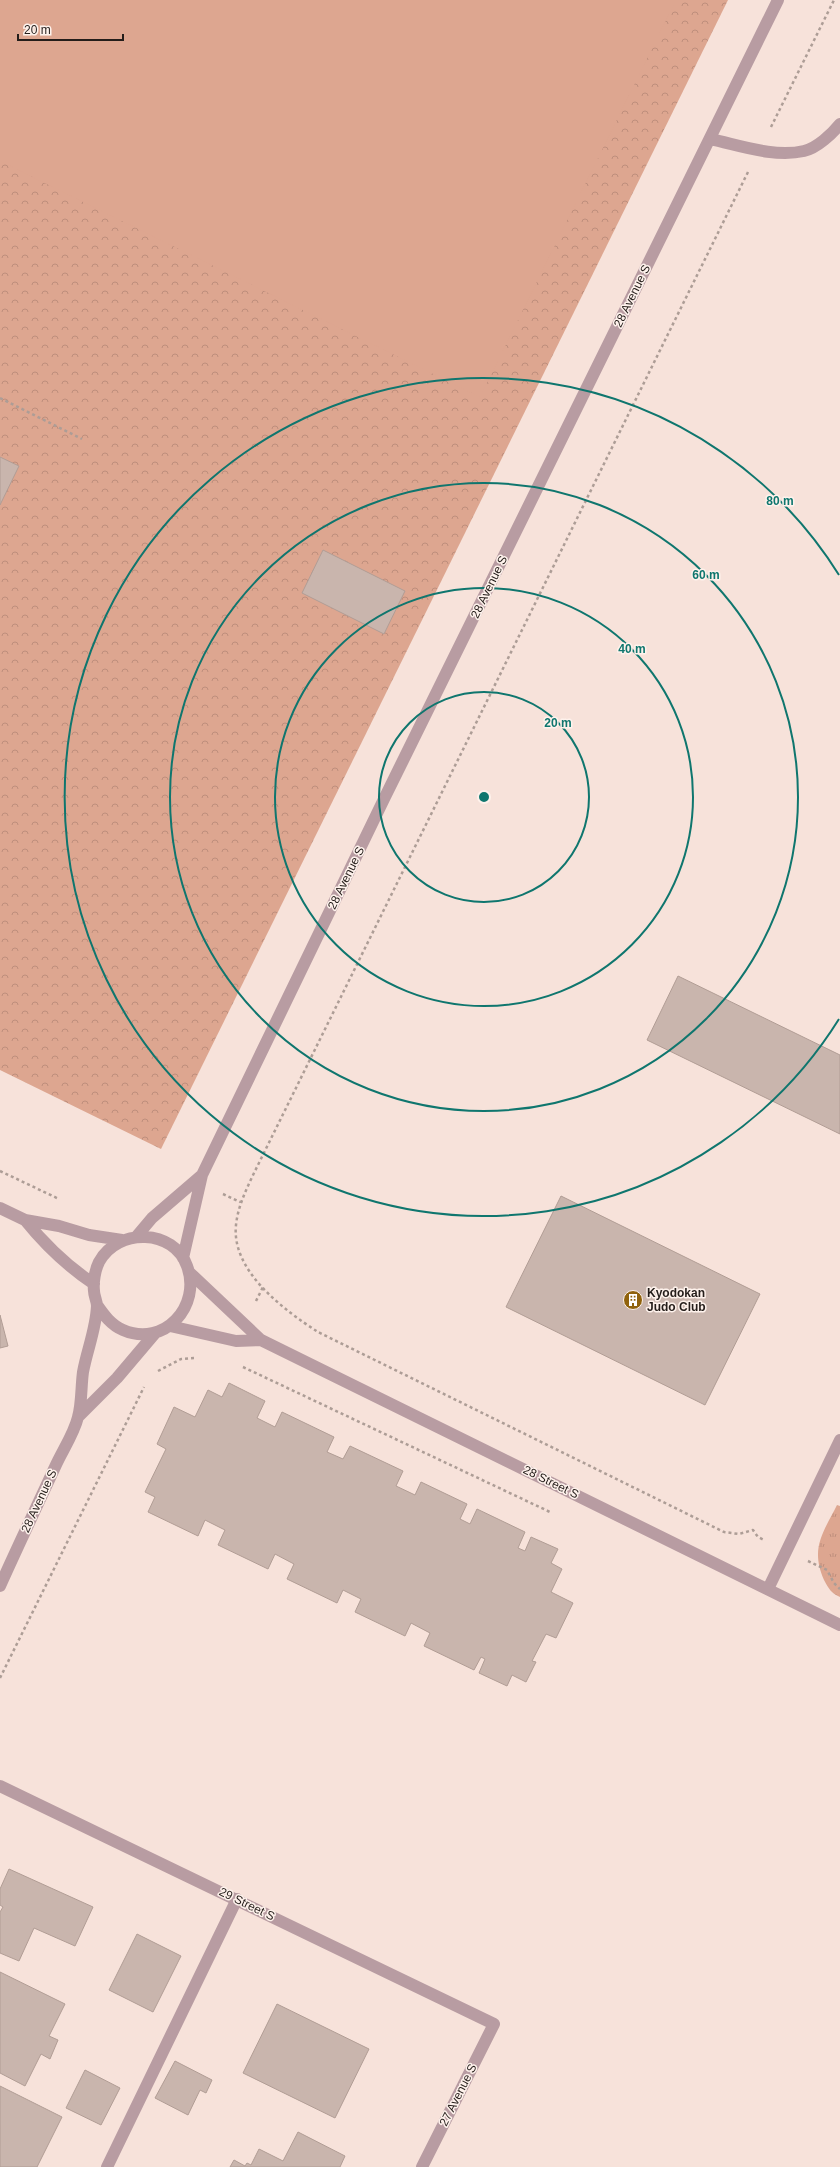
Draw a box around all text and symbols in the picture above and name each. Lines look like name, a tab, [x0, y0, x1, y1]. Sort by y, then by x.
scale bar	[18, 16, 123, 42]
text: 20 m	[24, 23, 51, 37]
street label: 28 Avenue S	[611, 262, 653, 330]
text: 80 m	[766, 494, 794, 508]
street label: 28 Avenue S	[468, 553, 510, 621]
text: 60 m	[692, 568, 720, 582]
text: 40 m	[618, 642, 646, 656]
text: 20 m	[544, 716, 572, 730]
centre of rings	[477, 790, 491, 804]
street label: 28 Avenue S	[325, 844, 367, 912]
place label: Kyodokan Judo Club	[647, 1286, 706, 1314]
building icon: Kyodokan Judo Club	[622, 1289, 644, 1311]
street label: 28 Street S	[521, 1463, 581, 1501]
street label: 28 Avenue S	[18, 1467, 60, 1535]
street label: 29 Street S	[217, 1885, 277, 1923]
street label: 27 Avenue S	[436, 2062, 480, 2128]

